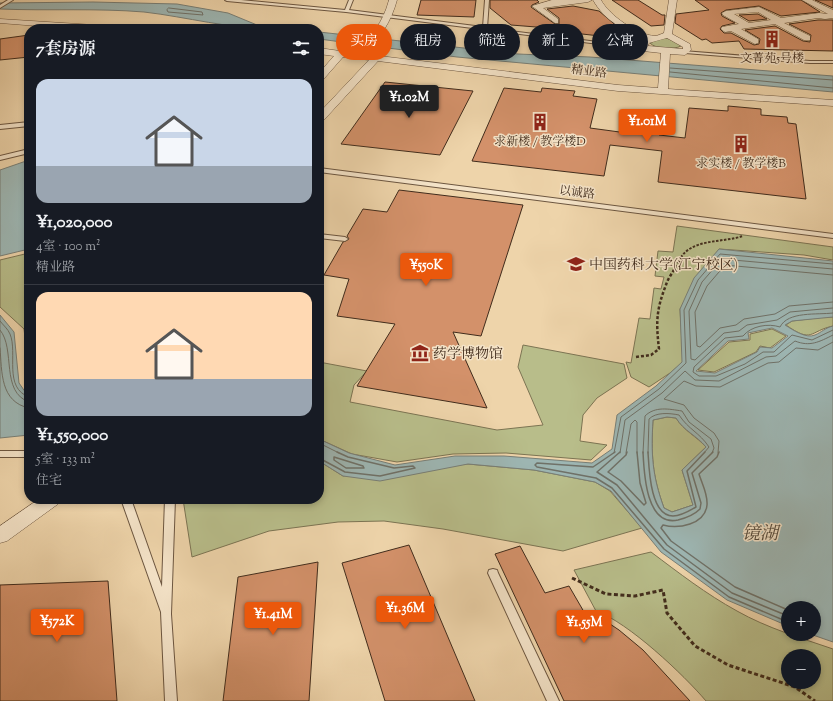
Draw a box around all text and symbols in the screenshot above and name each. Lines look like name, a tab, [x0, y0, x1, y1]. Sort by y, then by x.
chip: 买房	[336, 24, 392, 60]
chip: 租房	[400, 24, 456, 60]
chip: 筛选	[464, 24, 520, 60]
chip: 新上	[528, 24, 584, 60]
chip: 公寓	[592, 24, 648, 60]
building icon: 文菁苑5号楼	[762, 29, 782, 49]
icon: filters	[290, 37, 312, 59]
text: 7套房源	[36, 38, 96, 62]
place label: 文菁苑5号楼	[740, 50, 804, 68]
street label: 精业路	[570, 61, 608, 83]
pin: ¥1.02M	[376, 85, 442, 119]
text: ¥1.02M	[389, 89, 429, 107]
icon: home	[138, 105, 210, 177]
pin: ¥1.01M	[614, 109, 680, 143]
building icon: 求新楼 / 教学楼D	[530, 112, 550, 132]
text: ¥1.01M	[628, 113, 666, 131]
place label: 求新楼 / 教学楼D	[494, 133, 586, 151]
building icon: 求实楼 / 教学楼B	[731, 134, 751, 154]
place label: 求实楼 / 教学楼B	[696, 155, 786, 173]
street label: 以诚路	[558, 182, 596, 204]
text: ¥1,020,000	[36, 211, 113, 235]
text: 4室 · 100 m²	[36, 238, 100, 256]
pin: ¥550K	[398, 253, 454, 287]
school or university icon: 中国药科大学(江宁校区)	[566, 254, 586, 274]
place label: 中国药科大学(江宁校区)	[589, 256, 738, 276]
text: ¥550K	[409, 257, 443, 275]
text: 精业路	[36, 259, 75, 277]
icon: home	[138, 318, 210, 390]
museum icon: 药学博物馆	[410, 343, 430, 363]
place label: 药学博物馆	[433, 345, 503, 365]
text: ¥1,550,000	[36, 424, 108, 448]
text: 5室 · 133 m²	[36, 451, 95, 469]
text: 住宅	[36, 472, 62, 490]
water label: 镜湖	[742, 522, 781, 548]
pin: ¥1.36M	[372, 596, 438, 630]
text: ¥1.36M	[385, 600, 425, 618]
map controls	[781, 601, 821, 689]
button: +	[781, 601, 821, 641]
pin: ¥1.41M	[240, 602, 306, 636]
text: ¥1.41M	[254, 606, 293, 624]
pin: ¥572K	[29, 609, 85, 643]
pin: ¥1.55M	[551, 610, 617, 644]
text: ¥572K	[40, 613, 74, 631]
text: ¥1.55M	[565, 614, 603, 632]
button: −	[781, 649, 821, 689]

